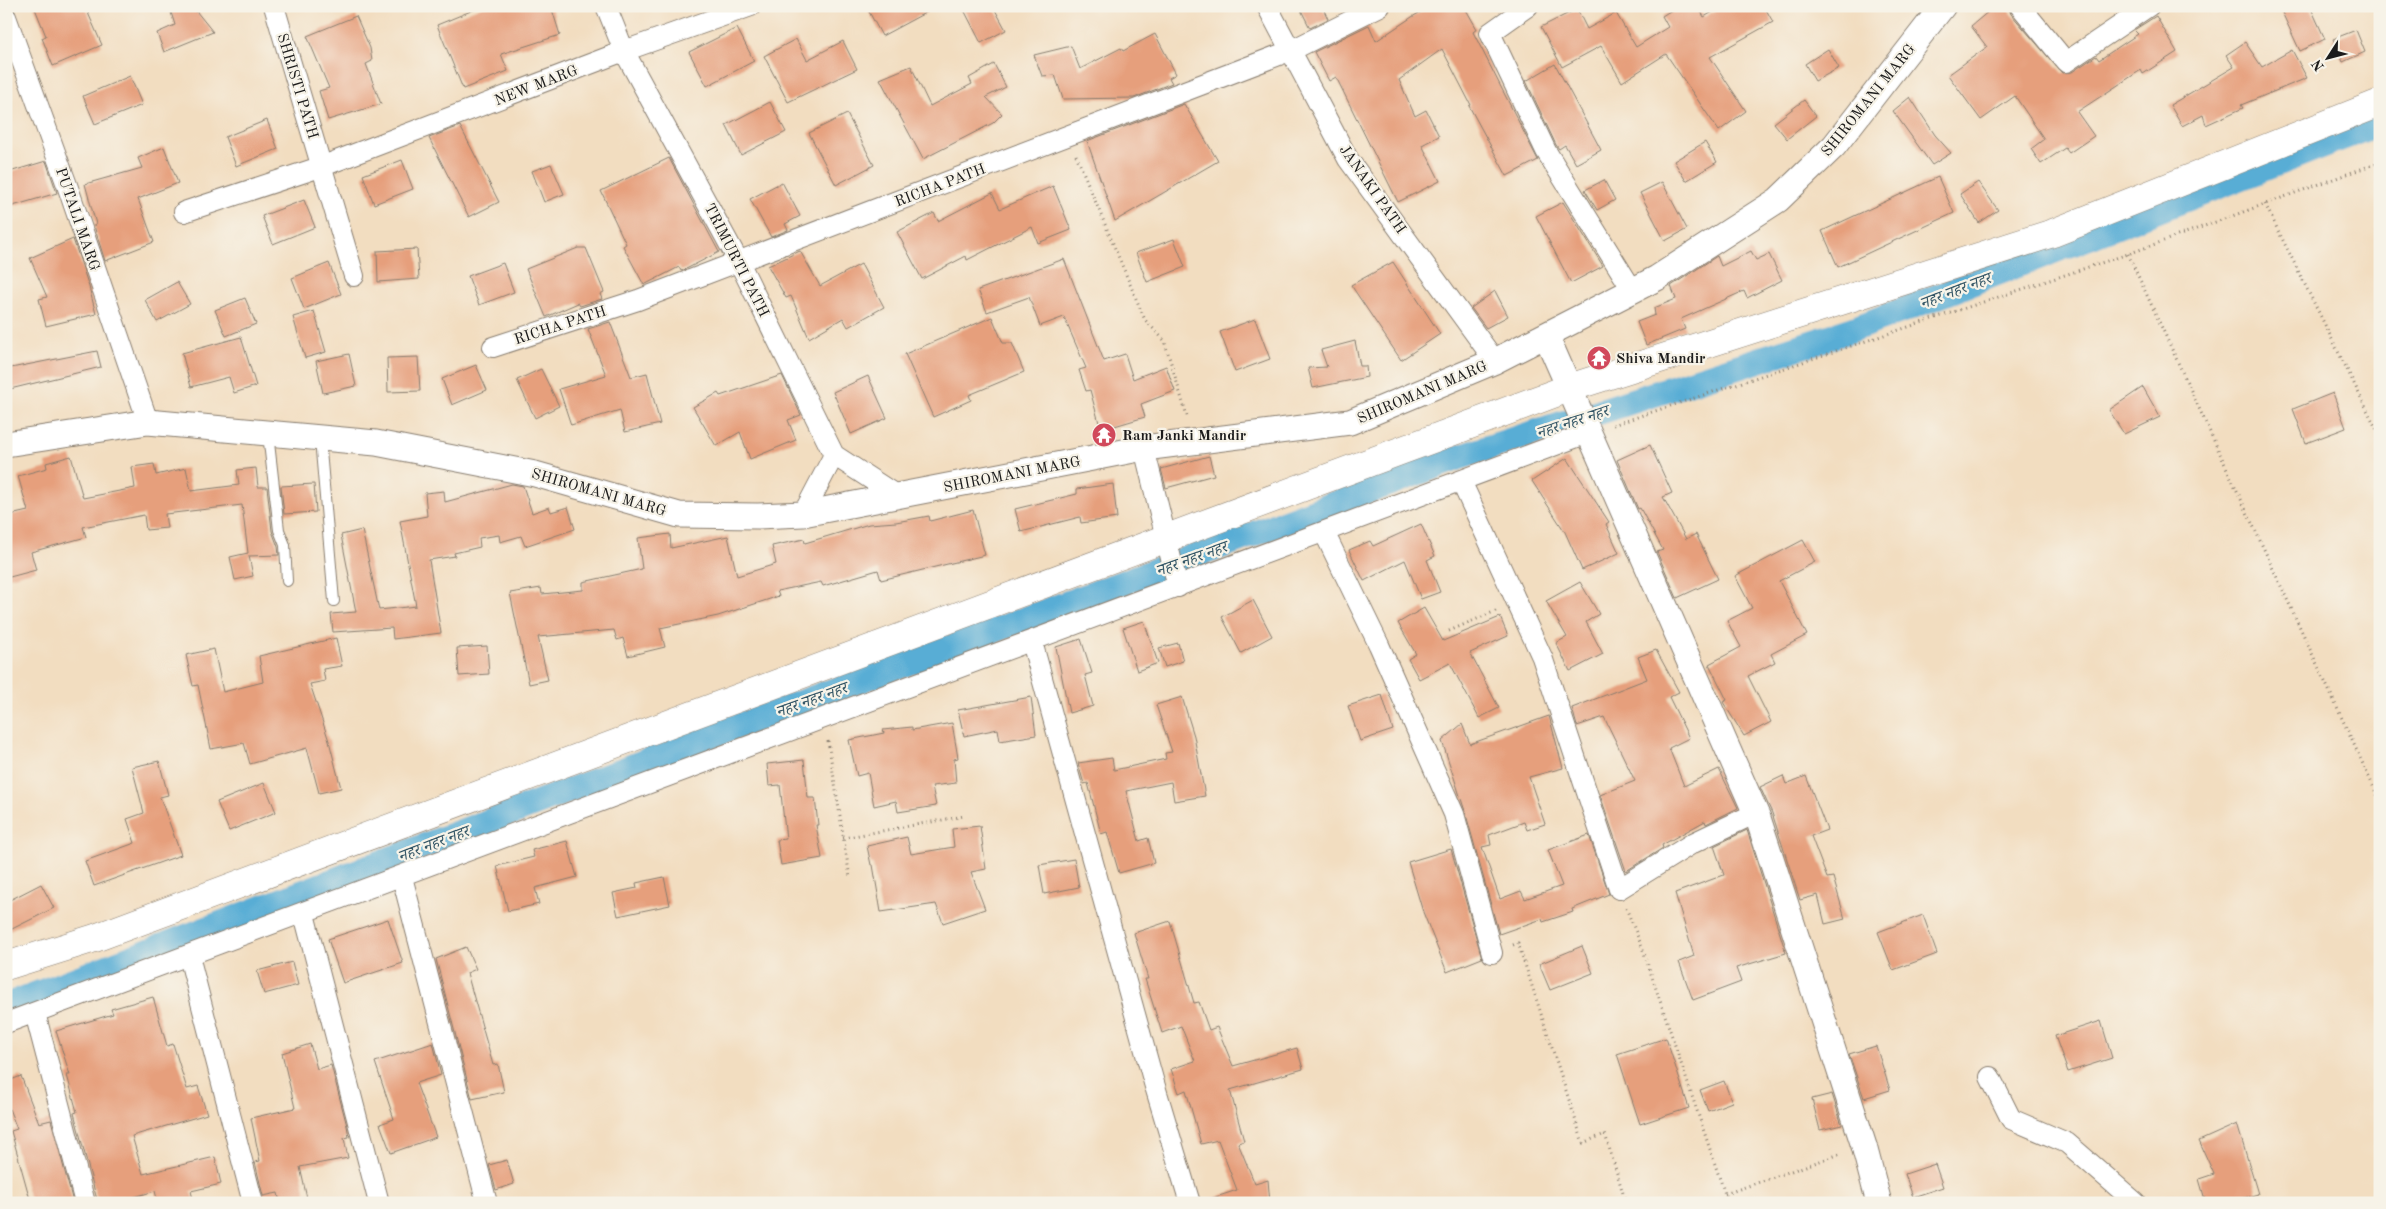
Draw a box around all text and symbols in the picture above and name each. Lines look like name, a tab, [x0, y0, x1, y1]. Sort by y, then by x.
street label: SHRISTI PATH	[273, 32, 320, 141]
north arrow	[2304, 32, 2354, 82]
street label: SHIROMANI MARG	[1819, 42, 1919, 160]
text: N	[2309, 56, 2327, 73]
street label: NEW MARG	[493, 64, 580, 109]
street label: JANAKI PATH	[1336, 143, 1408, 237]
street label: RICHA PATH	[893, 162, 988, 211]
street label: PUTALI MARG	[52, 166, 101, 273]
street label: TRIMURTI PATH	[701, 202, 771, 320]
water label: नहर नहर नहर	[1918, 270, 1996, 313]
street label: RICHA PATH	[513, 304, 609, 348]
temple icon: Shiva Mandir	[1586, 345, 1612, 371]
place label: Shiva Mandir	[1616, 352, 1706, 367]
street label: SHIROMANI MARG	[1355, 359, 1490, 428]
water label: नहर नहर नहर	[1535, 403, 1613, 442]
temple icon: Ram Janki Mandir	[1091, 422, 1117, 448]
place label: Ram Janki Mandir	[1122, 429, 1247, 444]
street label: SHIROMANI MARG	[942, 455, 1082, 496]
street label: SHIROMANI MARG	[529, 467, 668, 520]
water label: नहर नहर नहर	[1154, 539, 1232, 580]
water label: नहर नहर नहर	[774, 680, 852, 721]
water label: नहर नहर नहर	[396, 823, 474, 866]

